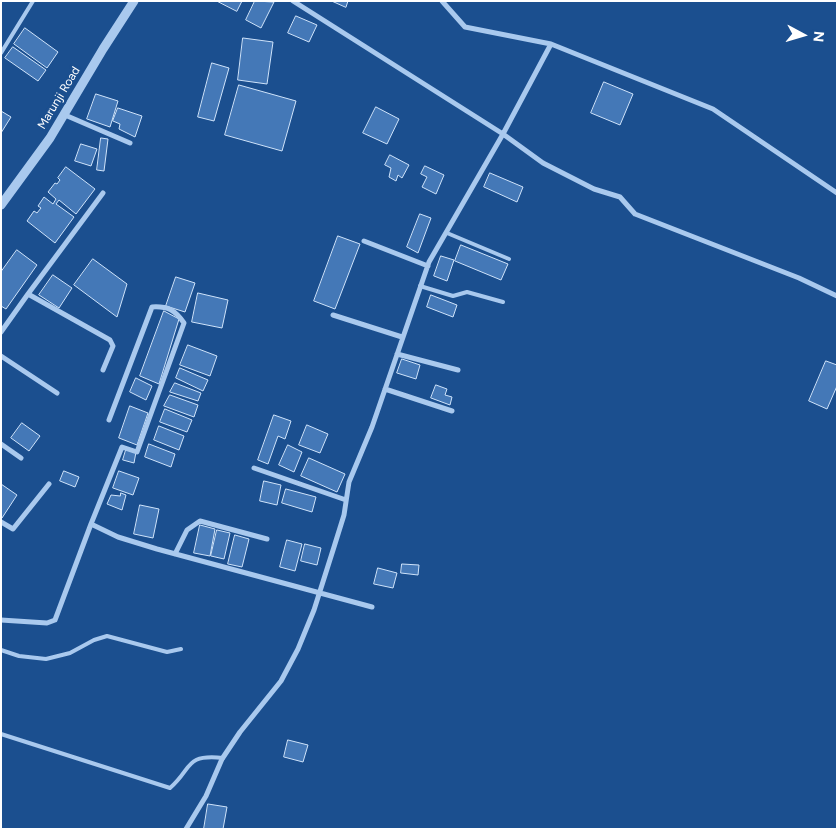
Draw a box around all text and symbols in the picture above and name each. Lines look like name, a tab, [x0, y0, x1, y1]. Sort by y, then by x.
north arrow	[778, 10, 828, 60]
text: N	[809, 30, 827, 43]
street label: Marunji Road	[35, 64, 83, 132]

